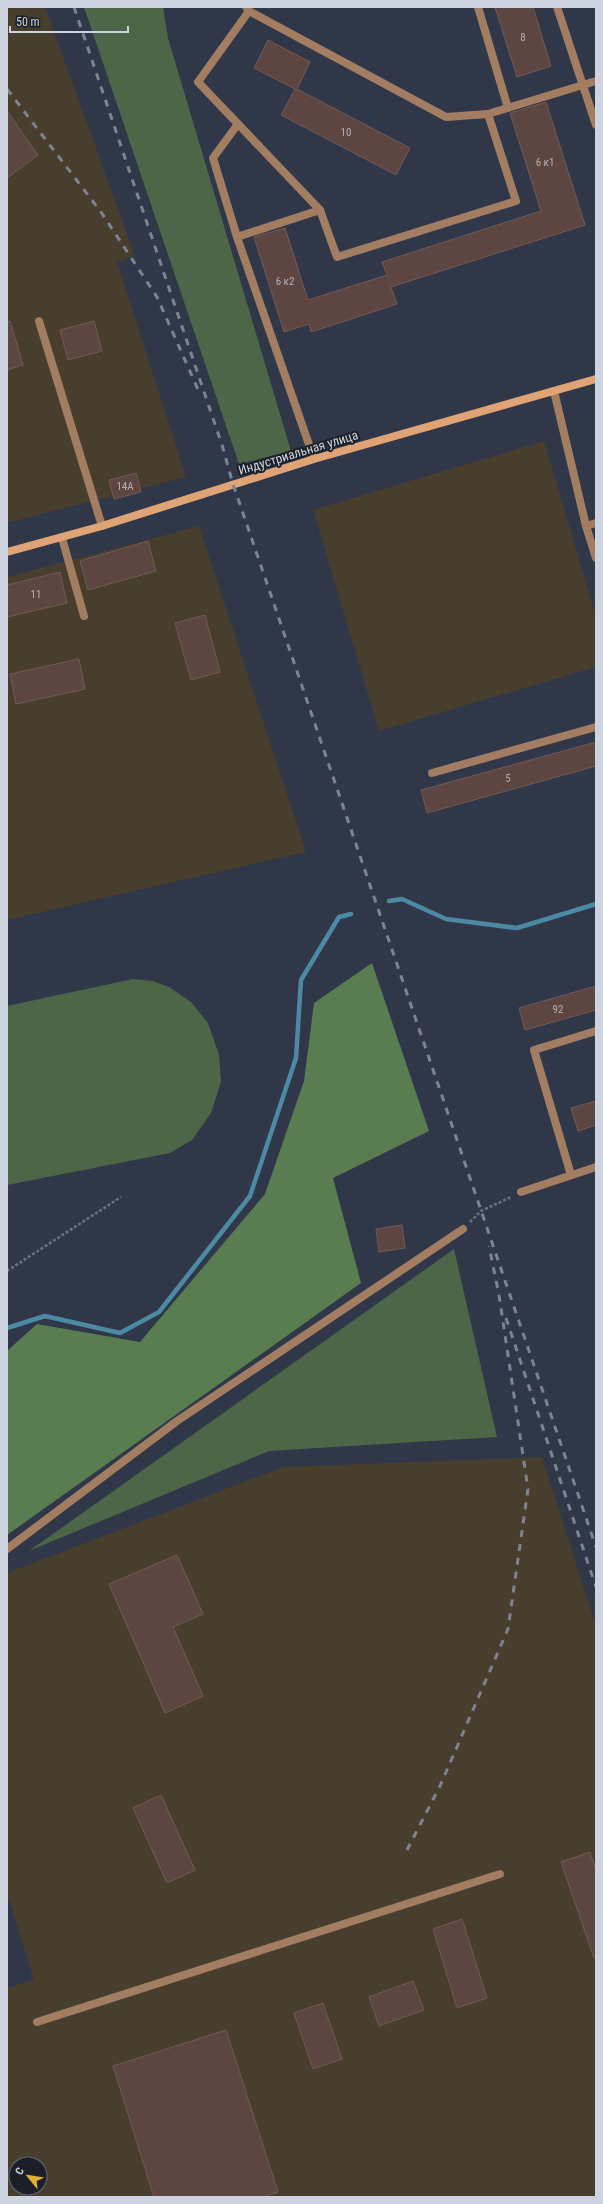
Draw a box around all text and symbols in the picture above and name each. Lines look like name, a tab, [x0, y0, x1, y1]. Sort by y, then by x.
scale bar	[10, 8, 128, 34]
text: 50 m	[16, 15, 40, 29]
house number: 8	[520, 31, 526, 44]
house number: 10	[341, 126, 351, 139]
house number: 6 к1	[536, 156, 554, 169]
house number: 6 к2	[276, 275, 294, 288]
street label: Индустриальная улица	[237, 427, 360, 478]
house number: 14А	[116, 480, 134, 493]
house number: 11	[31, 588, 41, 601]
house number: 5	[505, 772, 511, 785]
house number: 92	[553, 1003, 563, 1016]
north arrow	[8, 2156, 48, 2196]
text: С	[13, 2165, 27, 2177]

